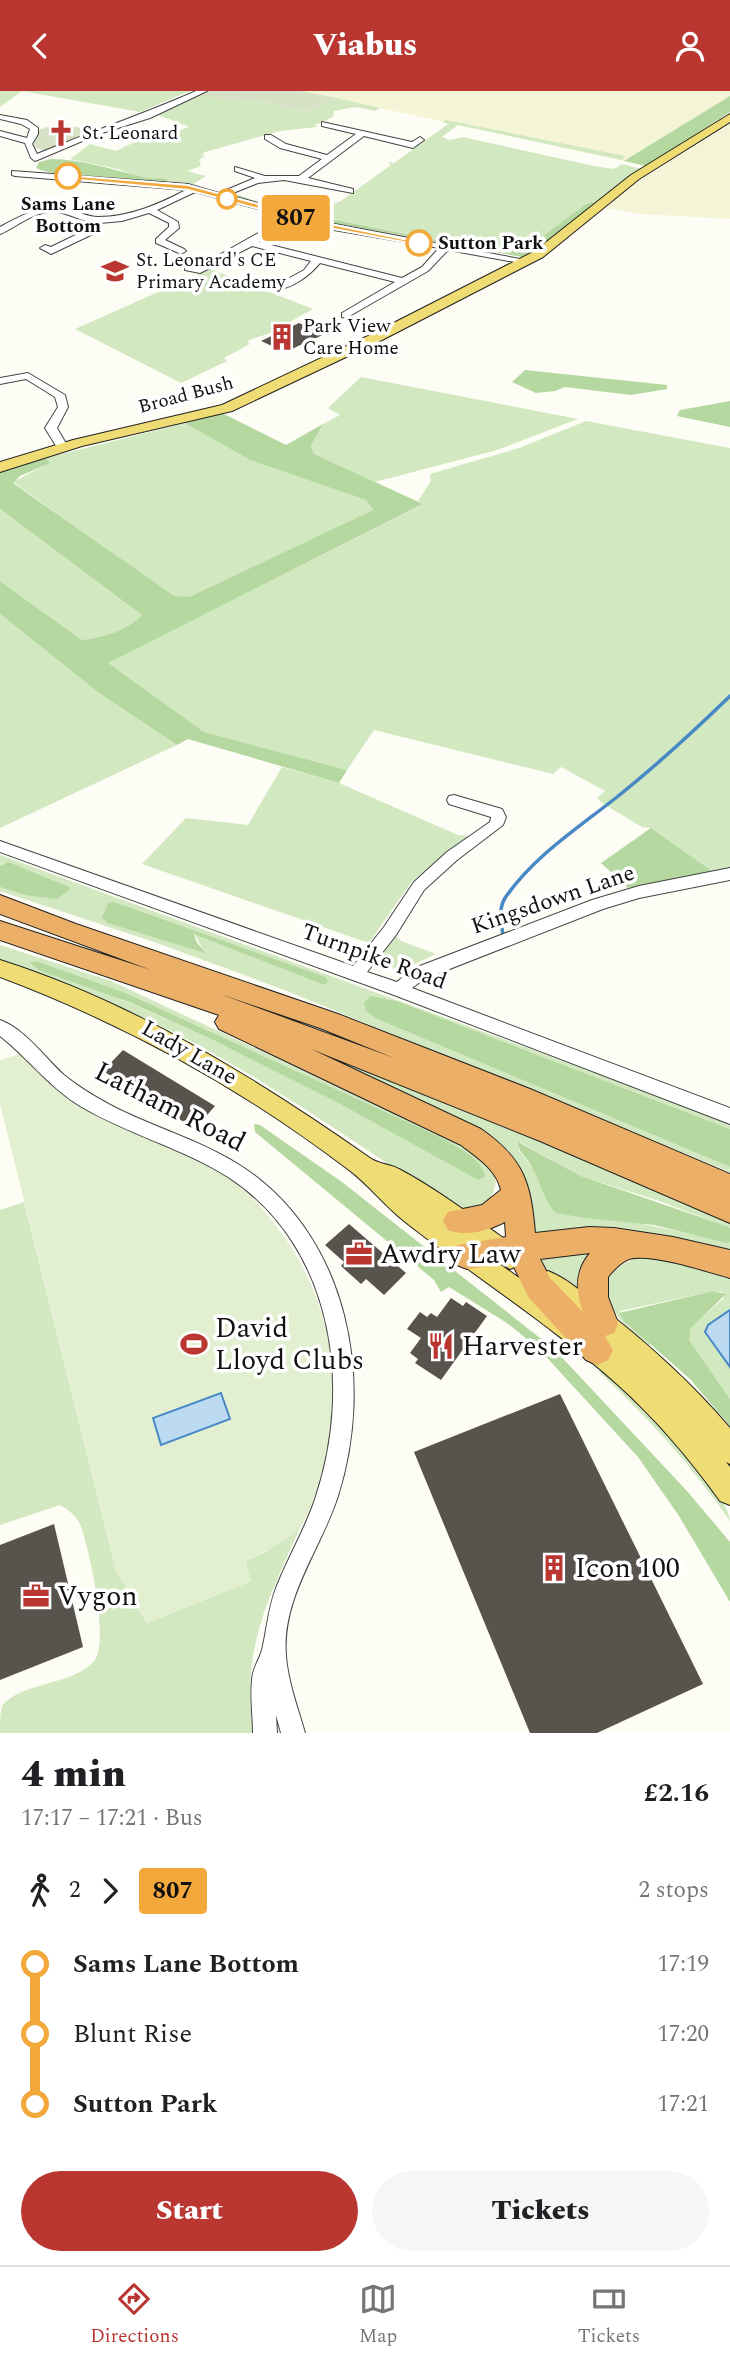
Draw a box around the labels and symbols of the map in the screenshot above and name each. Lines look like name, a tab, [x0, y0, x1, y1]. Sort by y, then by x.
church icon: St. Leonard	[46, 118, 76, 148]
place label: St. Leonard	[82, 119, 178, 148]
marker: Sams Lane Bottom	[55, 163, 81, 189]
unlabelled marker	[217, 189, 237, 209]
place label: Sams Lane Bottom	[21, 190, 115, 241]
line badge: 807	[256, 195, 336, 241]
place label: Sutton Park	[438, 229, 544, 258]
marker: Sutton Park	[406, 230, 432, 256]
place label: St. Leonard's CE Primary Academy	[136, 246, 287, 297]
school or university icon: St. Leonard's CE Primary Academy	[100, 256, 130, 286]
place label: Park View Care Home	[303, 312, 399, 363]
building icon: Park View Care Home	[267, 322, 297, 352]
street label: Broad Bush	[135, 368, 237, 422]
street label: Kingsdown Lane	[466, 856, 640, 944]
street label: Turnpike Road	[297, 915, 452, 999]
street label: Lady Lane	[134, 1011, 244, 1095]
street label: Latham Road	[87, 1050, 253, 1164]
place label: Awdry Law	[380, 1233, 522, 1276]
office icon: Awdry Law	[344, 1239, 374, 1269]
place label: David Lloyd Clubs	[215, 1307, 364, 1382]
place label: Harvester	[462, 1325, 583, 1368]
sports icon: David Lloyd Clubs	[179, 1329, 209, 1359]
restaurant icon: Harvester	[426, 1331, 456, 1361]
place label: Icon 100	[575, 1547, 680, 1590]
building icon: Icon 100	[539, 1553, 569, 1583]
place label: Vygon	[57, 1575, 138, 1618]
office icon: Vygon	[21, 1581, 51, 1611]

